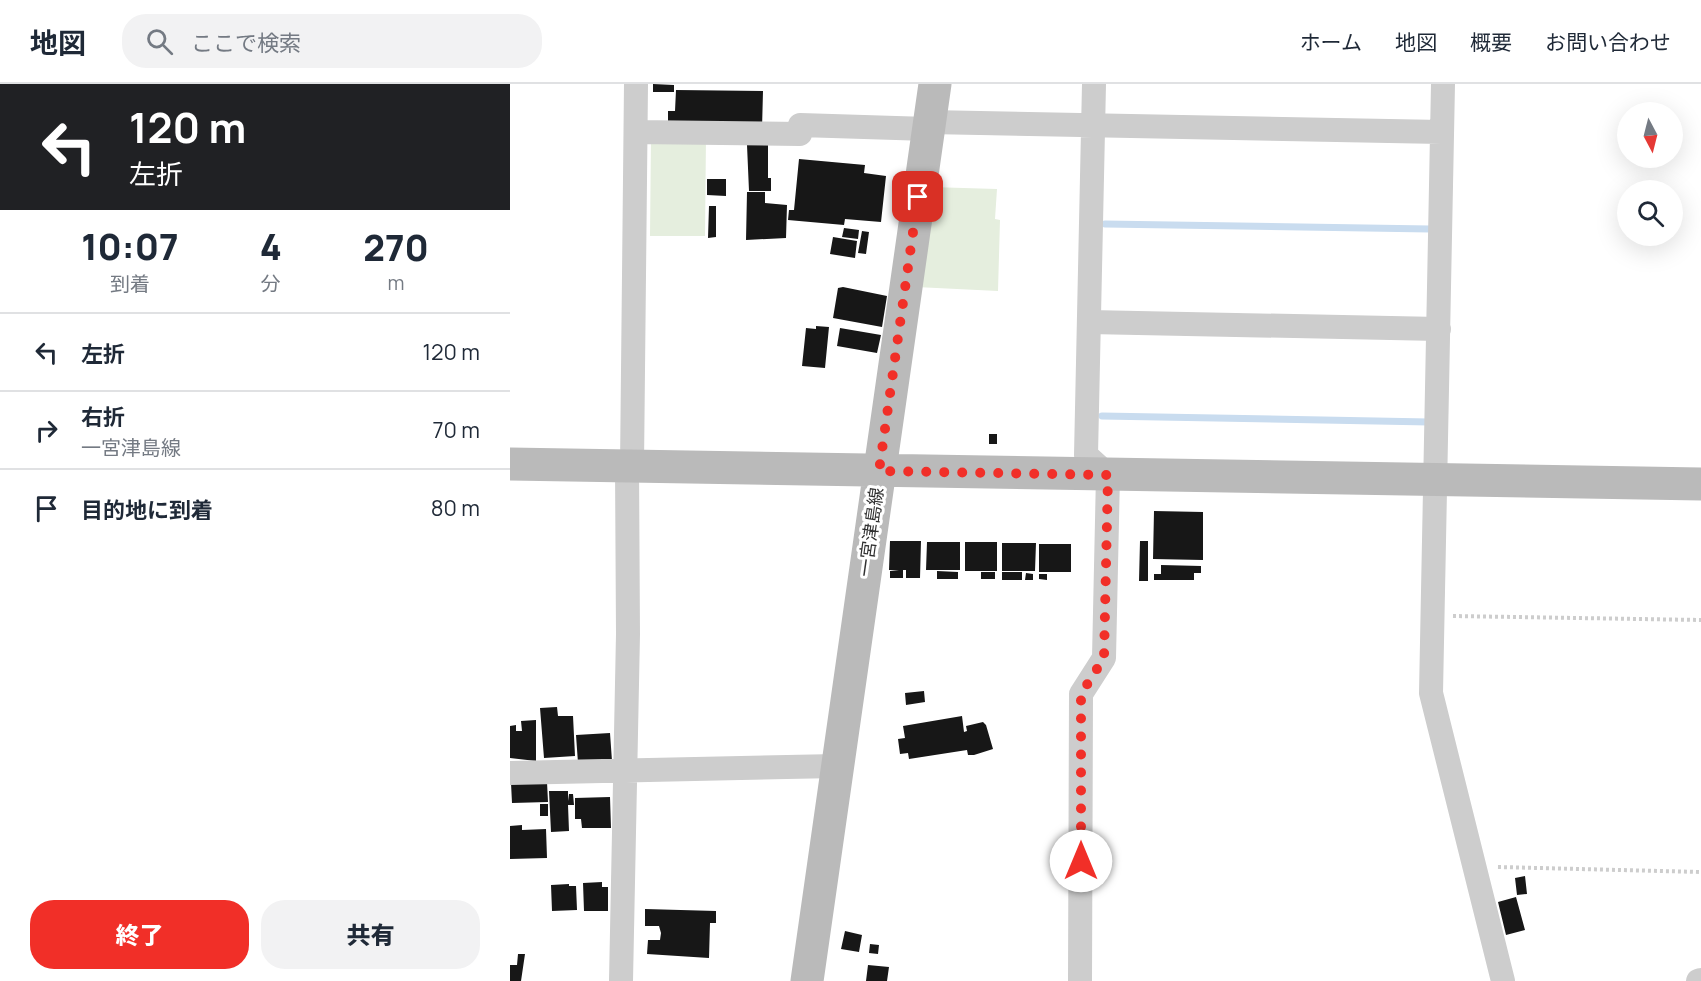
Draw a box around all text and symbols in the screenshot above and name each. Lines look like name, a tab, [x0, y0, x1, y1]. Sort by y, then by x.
search box	[122, 14, 542, 68]
text: 地図	[30, 23, 86, 61]
icon: search	[143, 25, 176, 58]
text: ここで検索	[191, 28, 301, 58]
text: ホーム	[1300, 28, 1362, 56]
text: 地図	[1395, 28, 1437, 56]
text: 概要	[1470, 28, 1512, 56]
text: お問い合わせ	[1545, 28, 1671, 56]
text: 120 m	[129, 98, 246, 156]
north arrow	[1617, 102, 1683, 168]
map controls	[1617, 102, 1683, 246]
icon: left	[30, 108, 108, 186]
text: 左折	[129, 155, 183, 192]
pin	[892, 171, 943, 222]
icon: arrive	[901, 180, 934, 213]
button: search	[1617, 180, 1683, 246]
text: 10:07	[81, 222, 179, 271]
text: 4	[260, 222, 282, 271]
text: 270	[363, 223, 429, 272]
text: m	[387, 269, 404, 296]
text: 到着	[110, 270, 150, 297]
text: 分	[261, 270, 281, 297]
icon: left	[30, 336, 63, 369]
text: 120 m	[422, 337, 480, 367]
text: 左折	[81, 339, 125, 369]
text: 右折	[81, 402, 125, 432]
icon: right	[30, 414, 63, 447]
text: 70 m	[432, 415, 480, 445]
text: 一宮津島線	[81, 434, 181, 461]
street label: 一宮津島線	[852, 486, 888, 578]
icon: arrive	[30, 492, 63, 525]
text: 80 m	[431, 493, 480, 523]
text: 目的地に到着	[81, 495, 213, 525]
position arrow	[1049, 829, 1113, 893]
button: 終了	[30, 900, 249, 969]
button: 共有	[261, 900, 480, 969]

